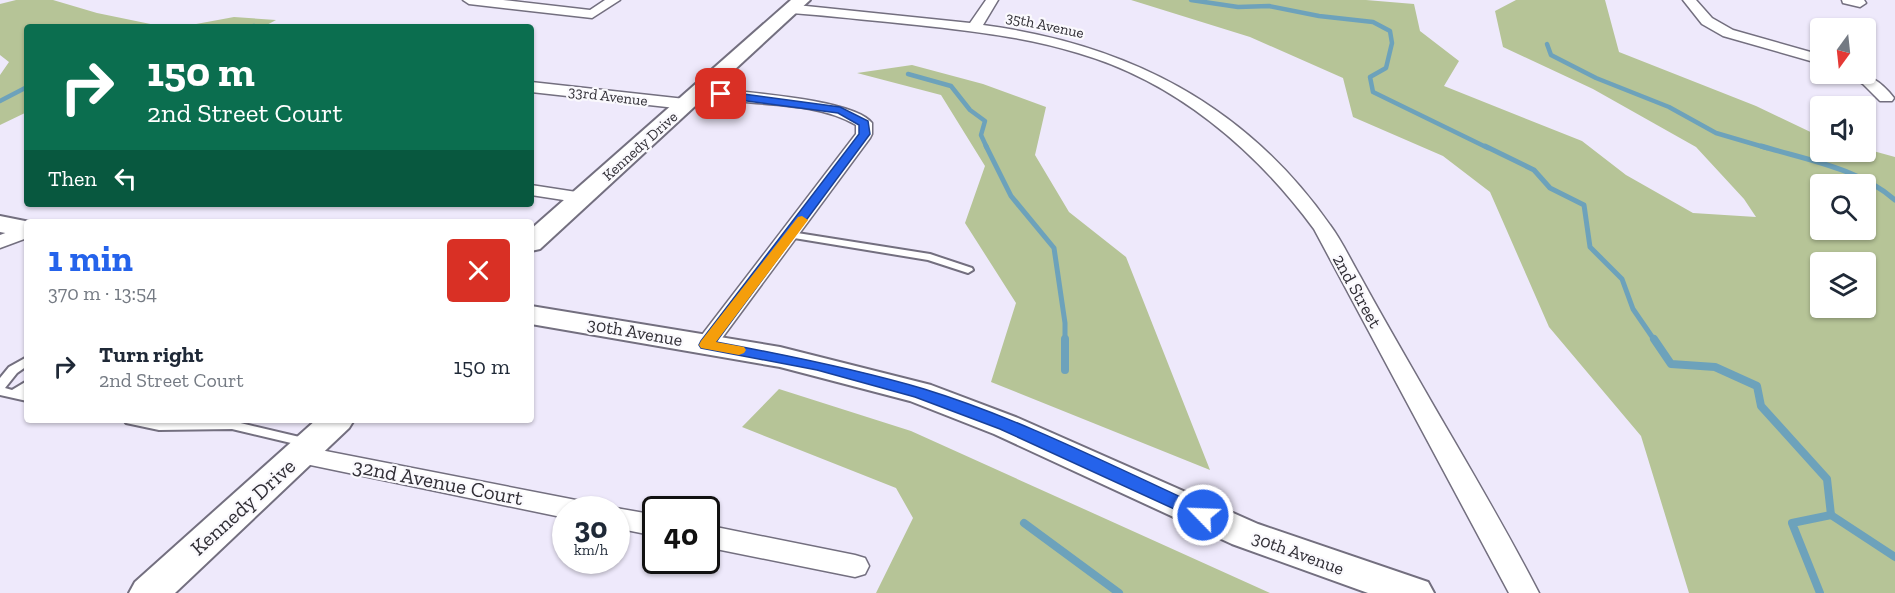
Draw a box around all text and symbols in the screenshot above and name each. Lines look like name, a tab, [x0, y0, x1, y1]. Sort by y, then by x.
street label: 35th Avenue	[1004, 8, 1086, 42]
north arrow	[1810, 18, 1876, 84]
map controls	[1810, 18, 1876, 318]
text: 150 m	[147, 46, 255, 97]
icon: right	[48, 48, 126, 126]
pin	[695, 68, 746, 119]
icon: arrive	[704, 77, 737, 110]
street label: 33rd Avenue	[567, 82, 649, 110]
button: sound	[1810, 96, 1876, 162]
text: 2nd Street Court	[147, 97, 342, 129]
street label: Kennedy Drive	[599, 108, 681, 184]
icon: left	[109, 162, 142, 195]
text: Then	[48, 165, 97, 192]
button: search	[1810, 174, 1876, 240]
text: 1 min	[48, 237, 133, 280]
button: close	[447, 239, 510, 302]
street label: 2nd Street	[1328, 250, 1386, 332]
button: layers	[1810, 252, 1876, 318]
text: 370 m · 13:54	[48, 281, 157, 305]
street label: 30th Avenue	[586, 313, 684, 351]
text: Turn right	[99, 341, 203, 368]
icon: right	[48, 350, 81, 383]
text: 150 m	[454, 353, 510, 380]
text: 2nd Street Court	[99, 368, 244, 392]
street label: Kennedy Drive	[185, 453, 300, 560]
street label: 32nd Avenue Court	[351, 453, 526, 510]
position arrow	[1171, 483, 1235, 547]
speed limit sign: 40	[642, 496, 720, 574]
text: 30	[574, 510, 608, 546]
street label: 30th Avenue	[1249, 526, 1347, 580]
text: km/h	[574, 541, 608, 559]

